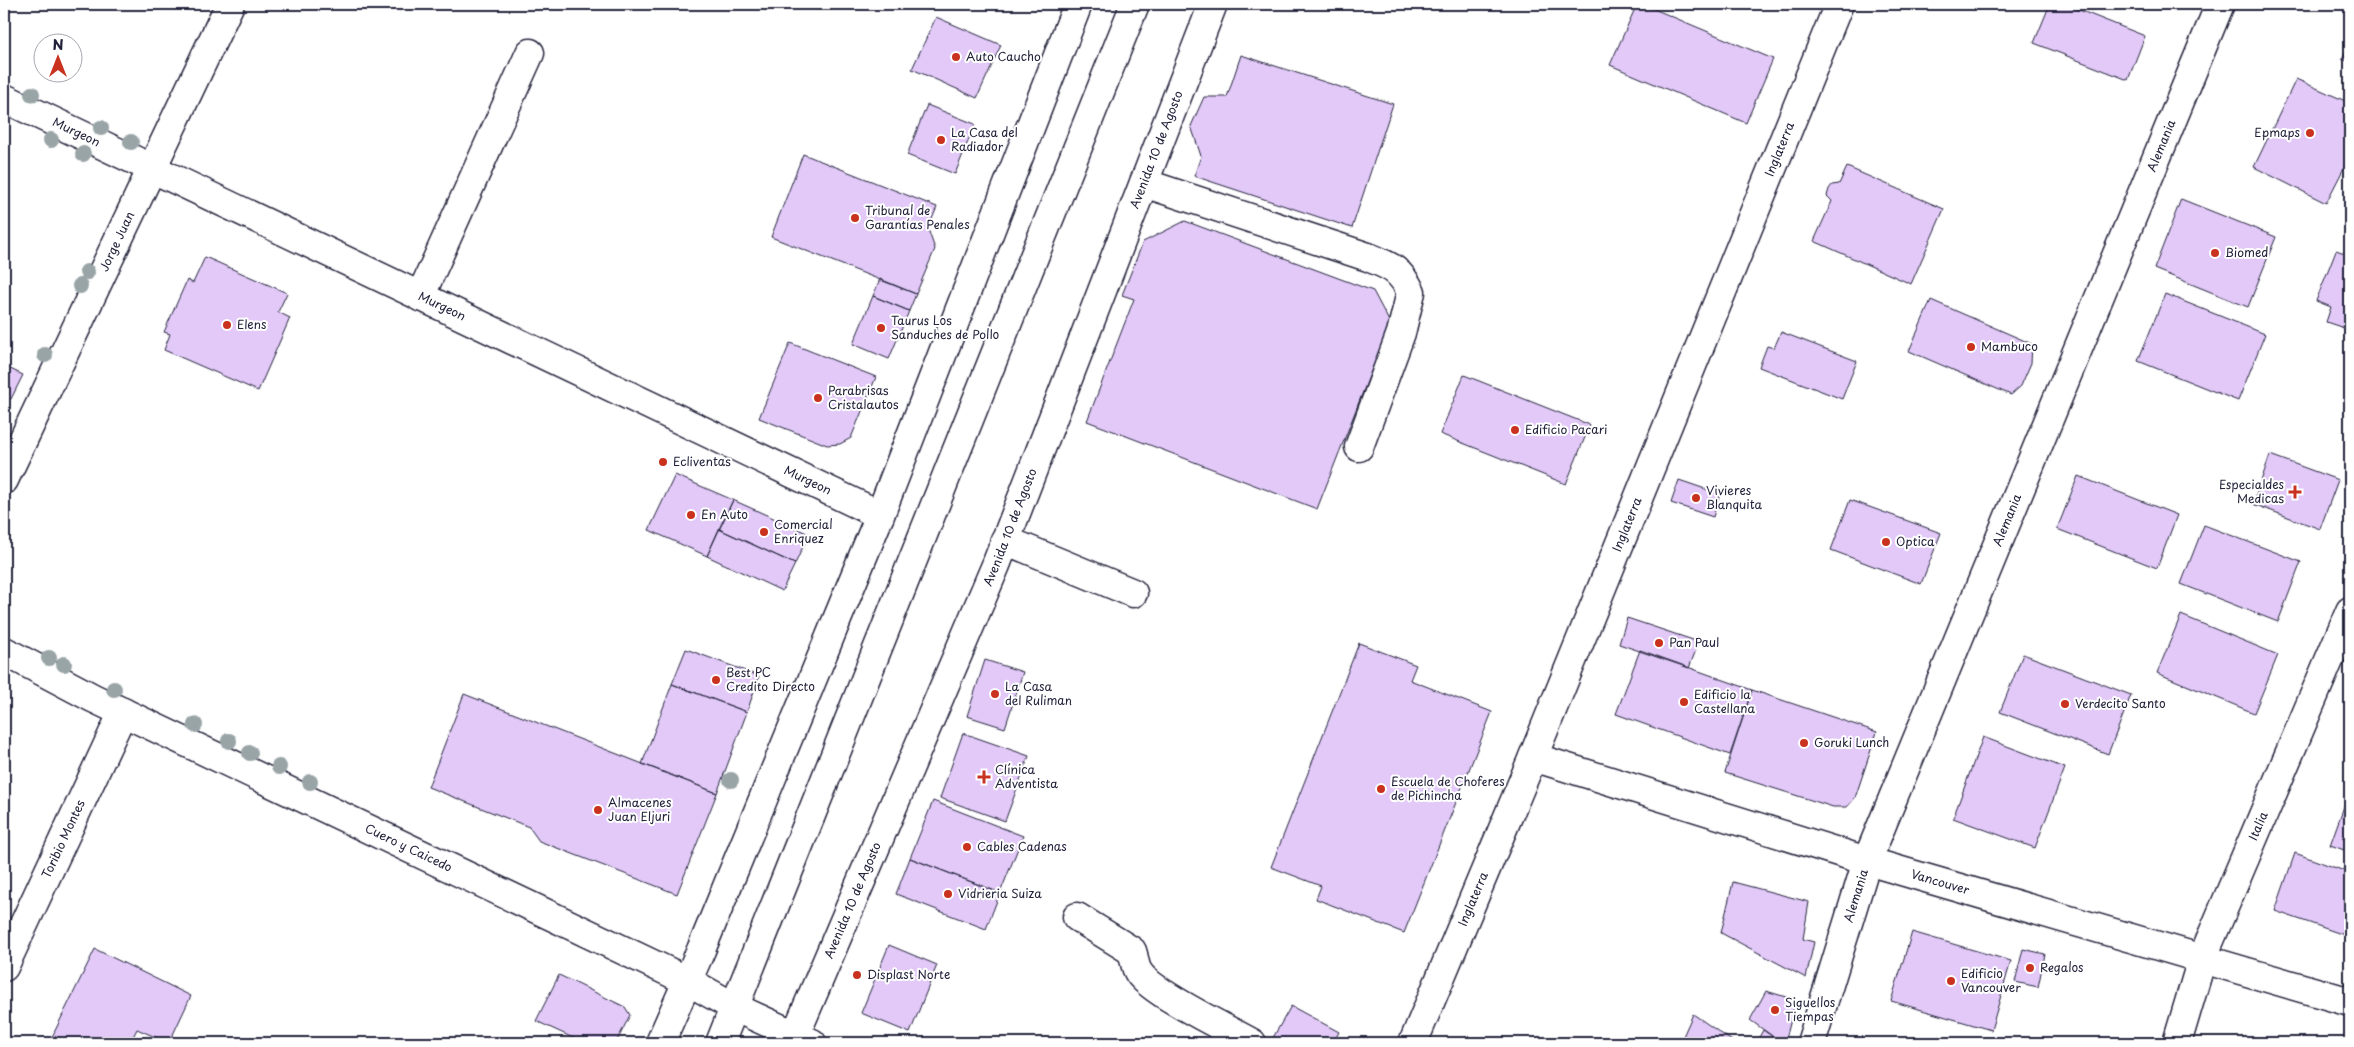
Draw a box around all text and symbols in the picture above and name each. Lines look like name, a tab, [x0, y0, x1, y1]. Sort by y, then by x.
north arrow	[32, 32, 82, 82]
text: N	[52, 34, 64, 55]
place label: Auto Caucho	[966, 47, 1041, 65]
marker: Auto Caucho	[950, 51, 962, 63]
street label: Avenida 10 de Agosto	[1125, 88, 1187, 211]
street label: Murgeon	[50, 112, 103, 151]
street label: Alemania	[2142, 116, 2180, 174]
street label: Inglaterra	[1760, 119, 1798, 179]
place label: La Casa del Radiador	[951, 123, 1018, 155]
place label: Epmaps	[2254, 123, 2301, 141]
marker: Epmaps	[2304, 127, 2316, 139]
marker: La Casa del Radiador	[935, 134, 947, 146]
place label: Tribunal de Garantías Penales	[865, 201, 970, 233]
street label: Jorge Juan	[94, 208, 138, 274]
marker: Tribunal de Garantías Penales	[849, 212, 861, 224]
place label: Biomed	[2225, 243, 2268, 261]
marker: Biomed	[2209, 247, 2221, 259]
street label: Murgeon	[416, 287, 469, 325]
place label: Taurus Los Sanduches de Pollo	[891, 311, 1000, 343]
place label: Elens	[237, 315, 267, 333]
marker: Elens	[221, 319, 233, 331]
marker: Taurus Los Sanduches de Pollo	[875, 322, 887, 334]
place label: Mambuco	[1981, 337, 2038, 355]
marker: Mambuco	[1965, 341, 1977, 353]
place label: Parabrisas Cristalautos	[828, 381, 899, 413]
marker: Parabrisas Cristalautos	[812, 392, 824, 404]
place label: Edificio Pacari	[1525, 420, 1608, 438]
marker: Edificio Pacari	[1509, 424, 1521, 436]
place label: Ecliventas	[673, 452, 731, 470]
marker: Ecliventas	[657, 456, 669, 468]
street label: Murgeon	[781, 461, 835, 499]
street label: Avenida 10 de Agosto	[978, 465, 1041, 589]
place label: Especialdes Medicas	[2219, 475, 2285, 507]
place label: Vivieres Blanquita	[1706, 481, 1763, 513]
marker: Especialdes Medicas	[2288, 485, 2302, 499]
street label: Alemania	[1988, 490, 2025, 549]
marker: Vivieres Blanquita	[1690, 492, 1702, 504]
street label: Inglaterra	[1607, 494, 1646, 554]
place label: En Auto	[701, 505, 748, 523]
marker: En Auto	[685, 509, 697, 521]
place label: Comercial Enriquez	[774, 515, 833, 547]
marker: Comercial Enriquez	[758, 526, 770, 538]
place label: Optica	[1896, 532, 1935, 550]
marker: Optica	[1880, 536, 1892, 548]
place label: Pan Paul	[1669, 633, 1719, 651]
marker: Pan Paul	[1653, 637, 1665, 649]
place label: Best PC Credito Directo	[726, 663, 815, 695]
marker: Best PC Credito Directo	[710, 674, 722, 686]
place label: La Casa del Ruliman	[1005, 677, 1072, 709]
place label: Edificio la Castellana	[1694, 685, 1755, 717]
marker: La Casa del Ruliman	[989, 688, 1001, 700]
place label: Verdecito Santo	[2075, 694, 2166, 712]
marker: Edificio la Castellana	[1678, 696, 1690, 708]
marker: Verdecito Santo	[2059, 698, 2071, 710]
place label: Goruki Lunch	[1814, 733, 1889, 751]
marker: Goruki Lunch	[1798, 737, 1810, 749]
place label: Clínica Adventista	[995, 760, 1058, 792]
marker: Clínica Adventista	[977, 770, 991, 784]
place label: Escuela de Choferes de Pichincha	[1391, 772, 1505, 804]
marker: Escuela de Choferes de Pichincha	[1375, 783, 1387, 795]
place label: Almacenes Juan Eljuri	[608, 793, 672, 825]
street label: Toribio Montes	[37, 796, 89, 881]
marker: Almacenes Juan Eljuri	[592, 804, 604, 816]
street label: Italia	[2243, 808, 2272, 843]
street label: Cuero y Caicedo	[362, 819, 456, 876]
place label: Cables Cadenas	[977, 837, 1067, 855]
street label: Avenida 10 de Agosto	[819, 839, 885, 961]
marker: Cables Cadenas	[961, 841, 973, 853]
street label: Vancouver	[1909, 864, 1972, 899]
street label: Alemania	[1839, 866, 1872, 924]
street label: Inglaterra	[1453, 868, 1492, 929]
place label: Vidrieria Suiza	[958, 884, 1042, 902]
marker: Vidrieria Suiza	[942, 888, 954, 900]
place label: Regalos	[2040, 958, 2084, 976]
marker: Regalos	[2024, 962, 2036, 974]
place label: Edificio Vancouver	[1961, 964, 2021, 996]
place label: Displast Norte	[867, 965, 950, 983]
marker: Displast Norte	[851, 969, 863, 981]
marker: Edificio Vancouver	[1945, 975, 1957, 987]
place label: Siguellos Tiempas	[1785, 993, 1836, 1025]
marker: Siguellos Tiempas	[1769, 1004, 1781, 1016]

